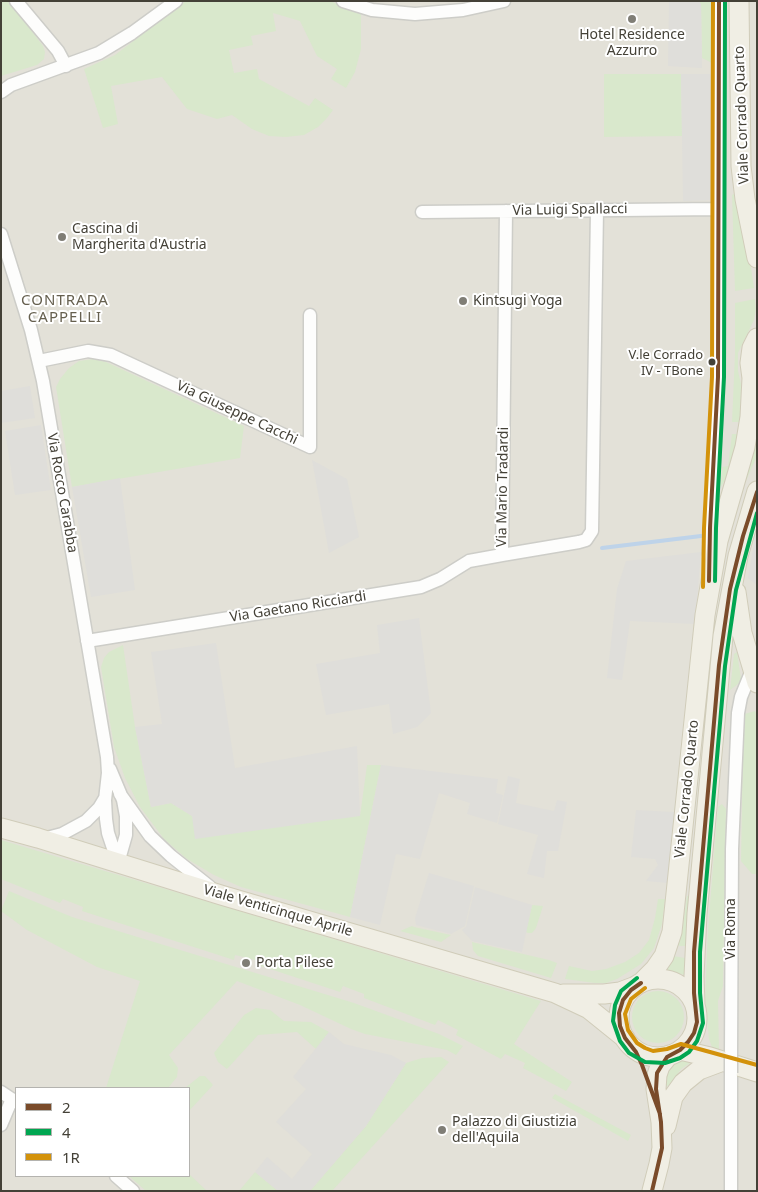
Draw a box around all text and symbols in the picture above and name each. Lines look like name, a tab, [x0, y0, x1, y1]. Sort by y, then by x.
marker: Hotel Residence Azzurro	[626, 13, 638, 25]
place label: Hotel Residence Azzurro	[579, 27, 685, 59]
street label: Viale Corrado Quarto	[731, 45, 753, 185]
street label: Via Luigi Spallacci	[512, 201, 628, 219]
place label: Cascina di Margherita d'Austria	[72, 221, 207, 253]
marker: Cascina di Margherita d'Austria	[56, 231, 68, 243]
district label: CONTRADA CAPPELLI	[20, 292, 110, 327]
place label: Kintsugi Yoga	[473, 293, 562, 309]
marker: Kintsugi Yoga	[457, 295, 469, 307]
place label: V.le Corrado IV - TBone	[629, 347, 703, 378]
marker: V.le Corrado IV - TBone	[707, 357, 717, 367]
street label: Via Giuseppe Cacchi	[174, 378, 300, 448]
street label: Via Mario Tradardi	[494, 427, 512, 547]
street label: Via Rocco Carabba	[43, 432, 81, 554]
street label: Via Gaetano Ricciardi	[229, 588, 367, 626]
street label: Viale Corrado Quarto	[671, 719, 703, 859]
street label: Viale Venticinque Aprile	[201, 882, 355, 940]
street label: Via Roma	[723, 898, 739, 960]
place label: Porta Pilese	[256, 955, 333, 971]
marker: Porta Pilese	[240, 957, 252, 969]
legend	[15, 1087, 190, 1177]
text: 2	[62, 1097, 71, 1117]
place label: Palazzo di Giustizia dell'Aquila	[452, 1114, 577, 1146]
text: 4	[62, 1122, 71, 1142]
marker: Palazzo di Giustizia dell'Aquila	[436, 1124, 448, 1136]
text: 1R	[62, 1147, 80, 1167]

